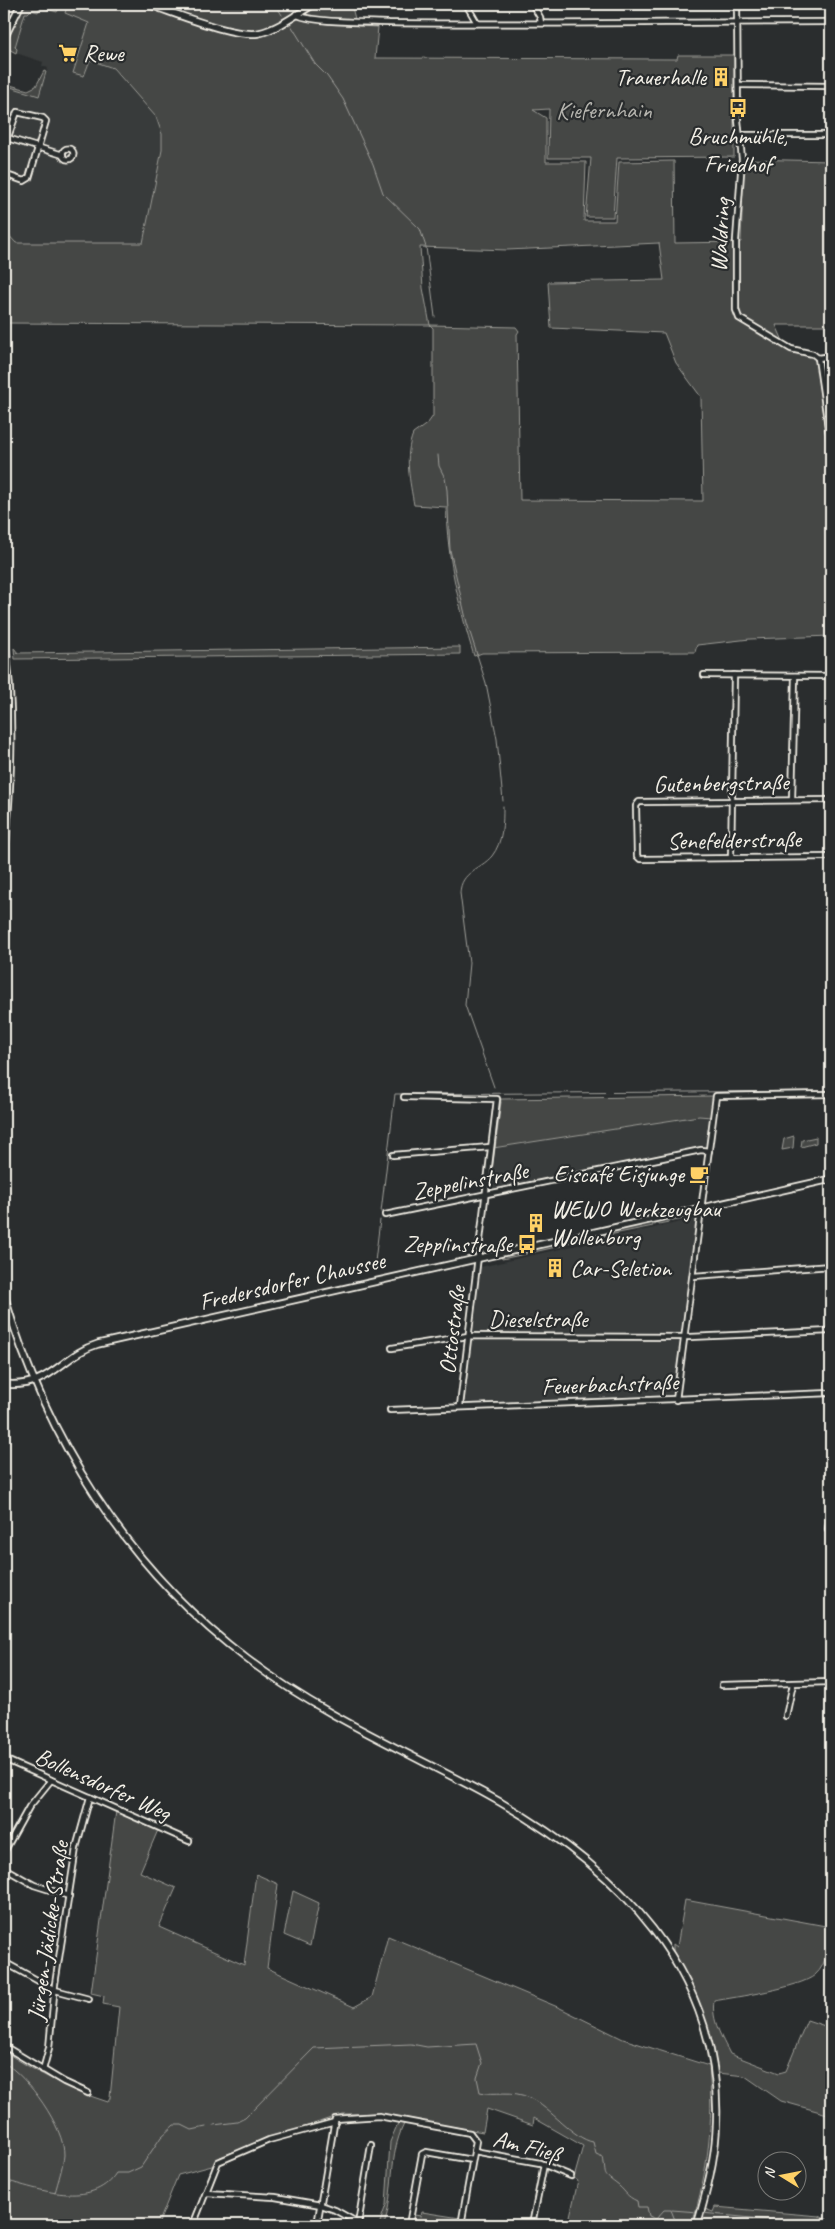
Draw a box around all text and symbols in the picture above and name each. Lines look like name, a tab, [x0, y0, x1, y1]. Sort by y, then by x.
place label: Rewe	[83, 38, 126, 68]
supermarket icon: Rewe	[57, 42, 79, 64]
place label: Trauerhalle	[615, 62, 708, 92]
building icon: Trauerhalle	[710, 66, 732, 88]
park label: Kiefernhain	[556, 95, 652, 125]
bus stop icon: Bruchmühle, Friedhof	[727, 97, 749, 119]
place label: Bruchmühle, Friedhof	[688, 121, 788, 179]
street label: Waldring	[703, 195, 737, 273]
street label: Gutenbergstraße	[653, 767, 791, 799]
street label: Senefelderstraße	[667, 824, 803, 856]
street label: Zeppelinstraße	[410, 1155, 533, 1207]
place label: Eiscafé Eisjunge	[554, 1159, 686, 1189]
cafe icon: Eiscafé Eisjunge	[688, 1163, 710, 1185]
place label: WEWO Werkzeugbau Wollenburg	[551, 1194, 723, 1252]
building icon: WEWO Werkzeugbau Wollenburg	[525, 1212, 547, 1234]
place label: Zepplinstraße	[403, 1229, 514, 1259]
bus stop icon: Zepplinstraße	[516, 1233, 538, 1255]
street label: Fredersdorfer Chaussee	[196, 1245, 390, 1317]
place label: Car-Seletion	[570, 1253, 672, 1283]
building icon: Car-Seletion	[544, 1257, 566, 1279]
street label: Ottostraße	[432, 1282, 473, 1376]
street label: Dieselstraße	[488, 1304, 590, 1334]
street label: Feuerbachstraße	[541, 1367, 681, 1401]
street label: Bollensdorfer Weg	[31, 1741, 177, 1828]
street label: Jürgen-Jädicke-Straße	[20, 1837, 76, 2024]
street label: Am Fließ	[490, 2123, 567, 2170]
north arrow	[758, 2152, 808, 2202]
text: N	[761, 2166, 779, 2180]

